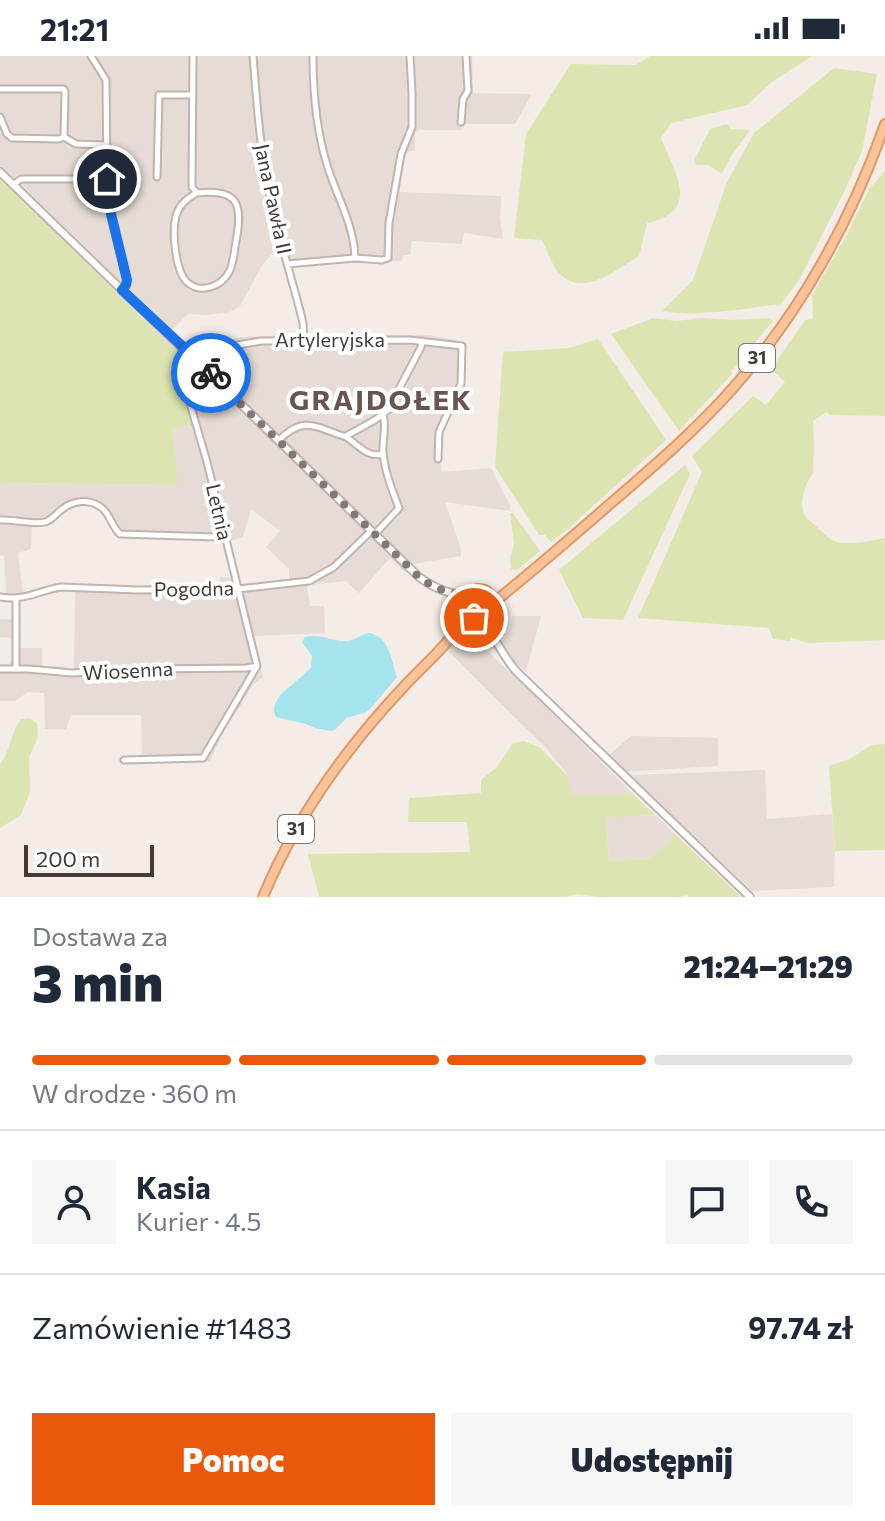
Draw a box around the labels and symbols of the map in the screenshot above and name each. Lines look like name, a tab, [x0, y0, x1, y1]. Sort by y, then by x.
street label: Jana Pawła II	[251, 141, 297, 256]
pin	[73, 145, 141, 213]
street label: Artyleryjska	[275, 327, 385, 351]
courier	[171, 333, 251, 413]
road number: 31	[739, 344, 775, 372]
district label: GRAJDOŁEK	[289, 382, 473, 416]
street label: Letnia	[202, 481, 238, 542]
street label: Pogodna	[154, 575, 234, 601]
pin	[440, 584, 508, 652]
street label: Wiosenna	[82, 656, 174, 684]
road number: 31	[278, 815, 314, 843]
scale bar	[24, 841, 154, 877]

